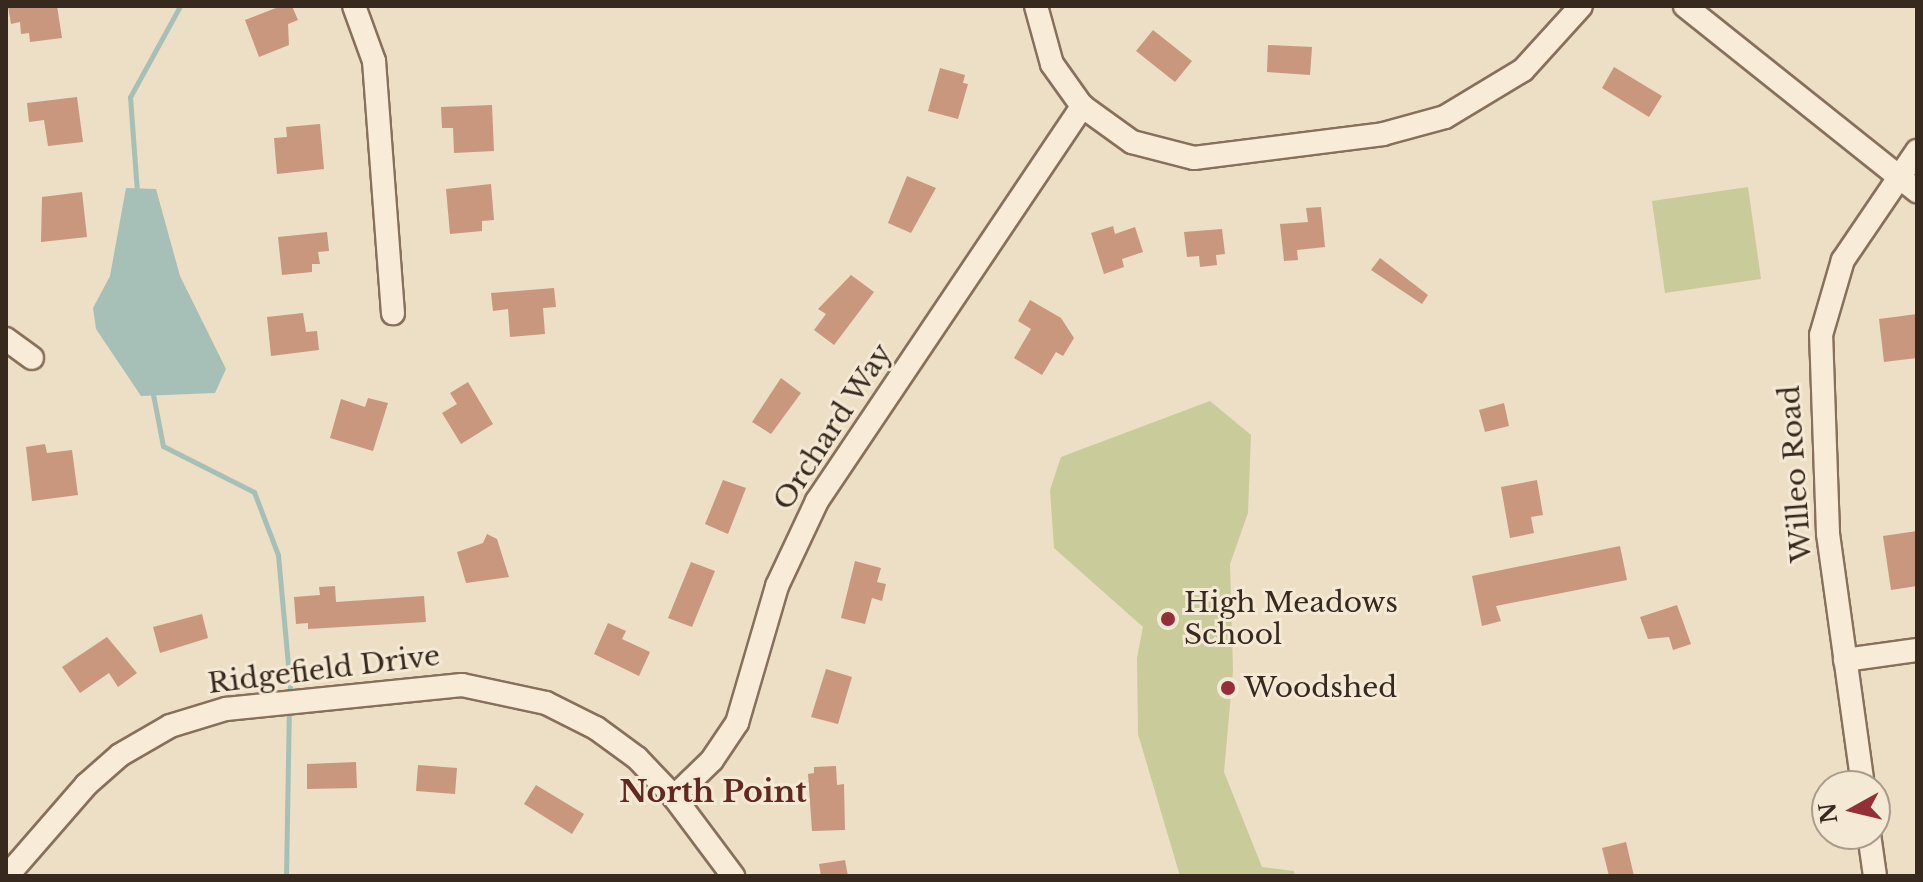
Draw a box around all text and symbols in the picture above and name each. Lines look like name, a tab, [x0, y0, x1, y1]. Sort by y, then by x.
street label: Orchard Way	[766, 337, 900, 517]
street label: Willeo Road	[1773, 384, 1819, 564]
place label: High Meadows School	[1184, 586, 1398, 652]
marker: High Meadows School	[1159, 610, 1177, 628]
street label: Ridgefield Drive	[206, 639, 442, 701]
place label: Woodshed	[1244, 671, 1397, 705]
marker: Woodshed	[1219, 679, 1237, 697]
north arrow	[1811, 770, 1891, 850]
district label: North Point	[619, 774, 807, 810]
text: N	[1814, 801, 1844, 825]

